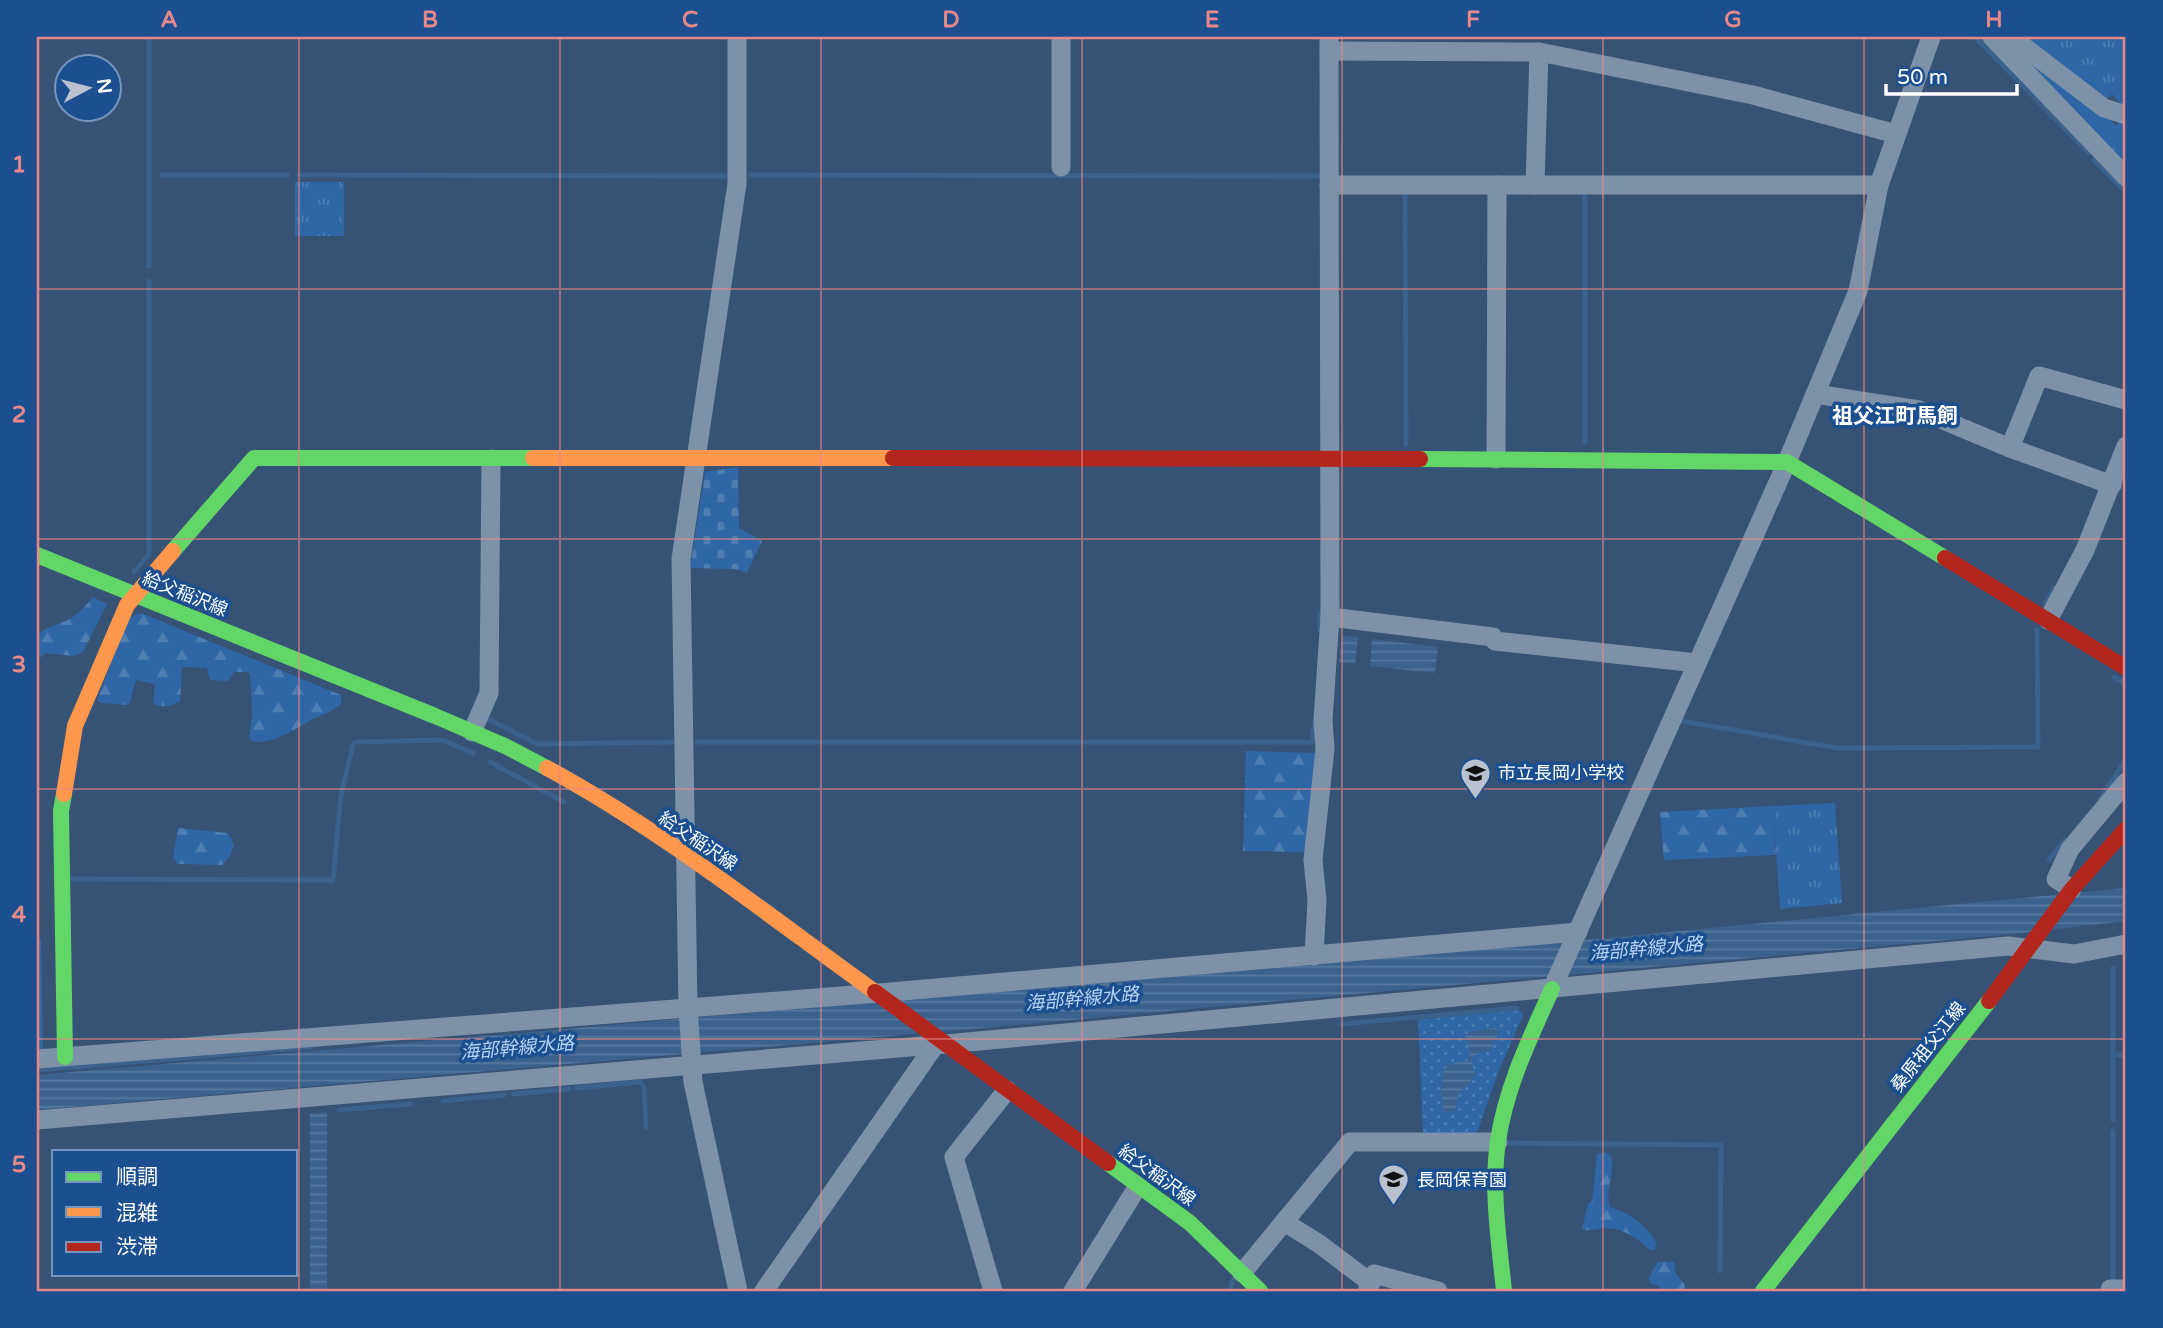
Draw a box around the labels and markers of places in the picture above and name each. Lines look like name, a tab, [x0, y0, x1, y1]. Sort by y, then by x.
school or university icon: 市立長岡小学校	[1458, 756, 1492, 800]
place label: 市立長岡小学校	[1498, 762, 1624, 784]
school or university icon: 長岡保育園	[1377, 1163, 1411, 1207]
place label: 長岡保育園	[1417, 1169, 1507, 1191]

